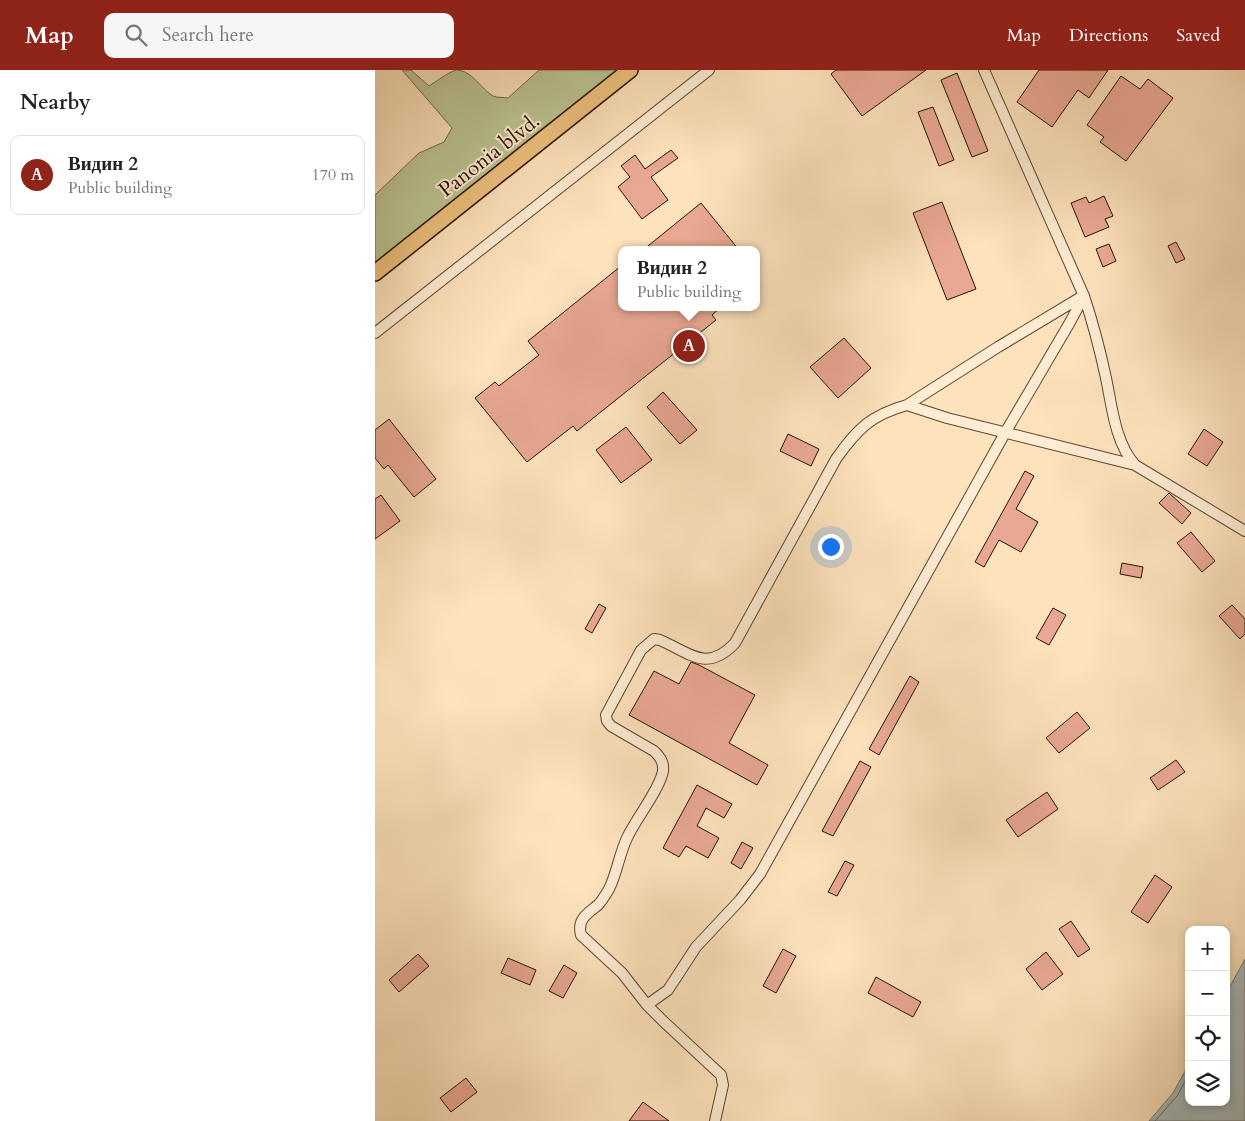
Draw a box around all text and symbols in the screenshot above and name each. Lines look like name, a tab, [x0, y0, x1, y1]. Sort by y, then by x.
search box	[104, 13, 454, 58]
text: Map	[25, 19, 74, 52]
icon: search	[122, 21, 150, 49]
text: Search here	[162, 22, 254, 48]
text: Map	[1007, 23, 1041, 48]
text: Directions	[1069, 23, 1148, 48]
text: Saved	[1176, 23, 1220, 48]
text: Nearby	[20, 88, 91, 117]
street label: Panonia blvd.	[433, 107, 546, 204]
text: Видин 2	[68, 151, 138, 177]
text: A	[31, 164, 43, 186]
text: 170 m	[312, 164, 354, 186]
text: Public building	[68, 177, 172, 199]
popup	[618, 246, 760, 311]
text: Видин 2	[637, 255, 707, 281]
text: Public building	[637, 281, 741, 303]
pin: A	[673, 327, 705, 365]
your location	[818, 534, 844, 560]
map controls	[1185, 926, 1230, 1106]
button: +	[1185, 926, 1230, 971]
button: −	[1185, 971, 1230, 1016]
button: locate	[1185, 1016, 1230, 1061]
button: layers	[1185, 1061, 1230, 1106]

